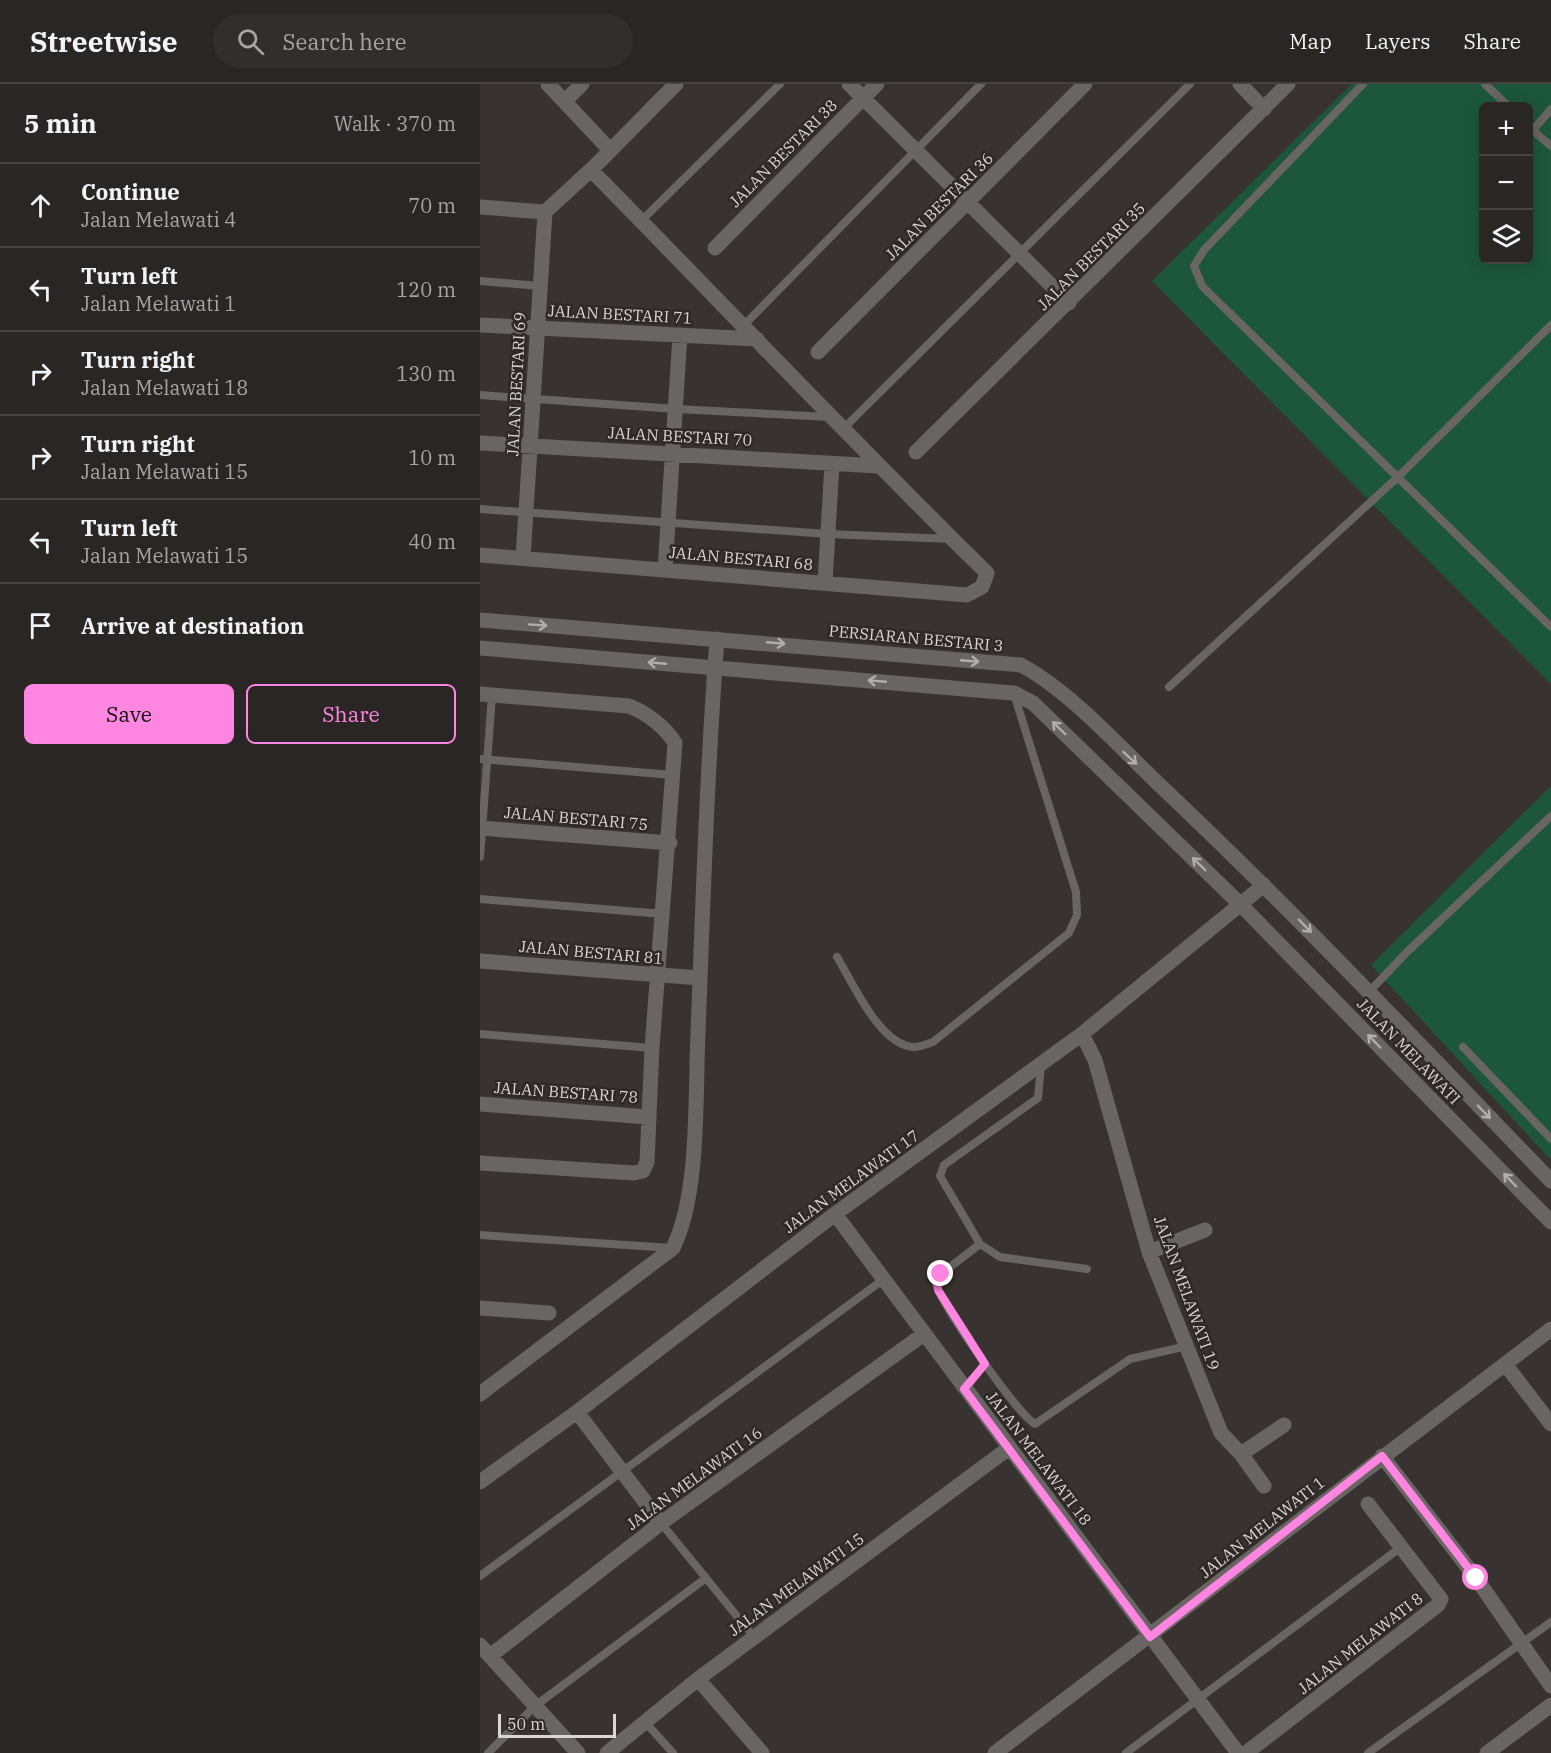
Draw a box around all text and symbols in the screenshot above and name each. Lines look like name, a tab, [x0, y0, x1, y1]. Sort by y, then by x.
search box	[213, 14, 633, 68]
text: Streetwise	[30, 23, 177, 60]
icon: search	[234, 25, 267, 58]
text: Search here	[282, 27, 406, 56]
text: Map	[1289, 27, 1332, 55]
text: Layers	[1365, 27, 1431, 55]
text: Share	[1464, 27, 1521, 55]
street label: JALAN BESTARI 38	[725, 95, 841, 211]
map controls	[1479, 102, 1533, 264]
button: +	[1479, 102, 1533, 156]
text: 5 min	[24, 106, 97, 140]
text: Walk · 370 m	[334, 110, 456, 137]
street label: JALAN BESTARI 36	[881, 148, 997, 264]
button: −	[1479, 156, 1533, 210]
text: Continue	[81, 177, 180, 206]
icon: ahead	[24, 189, 57, 222]
text: 70 m	[408, 192, 456, 219]
street label: JALAN BESTARI 35	[1033, 198, 1149, 314]
text: Jalan Melawati 4	[81, 206, 236, 233]
button: layers	[1479, 210, 1533, 264]
text: Turn left	[81, 261, 177, 290]
icon: left	[24, 273, 57, 306]
text: 120 m	[396, 276, 456, 303]
text: Jalan Melawati 1	[81, 290, 236, 317]
street label: JALAN BESTARI 71	[547, 300, 693, 328]
street label: JALAN BESTARI 69	[502, 311, 530, 457]
text: Turn right	[81, 345, 195, 374]
icon: right	[24, 357, 57, 390]
text: 130 m	[396, 360, 456, 387]
text: Jalan Melawati 18	[81, 374, 248, 401]
street label: JALAN BESTARI 70	[607, 422, 753, 450]
text: Turn right	[81, 429, 195, 458]
icon: right	[24, 441, 57, 474]
text: 10 m	[408, 444, 456, 471]
text: Jalan Melawati 15	[81, 458, 248, 485]
text: Turn left	[81, 513, 177, 542]
icon: left	[24, 525, 57, 558]
text: 40 m	[408, 528, 456, 555]
text: Jalan Melawati 15	[81, 542, 248, 569]
street label: JALAN BESTARI 68	[668, 542, 814, 574]
icon: arrive	[24, 609, 57, 642]
text: Arrive at destination	[81, 611, 304, 640]
one-way arrow	[528, 619, 548, 630]
street label: PERSIARAN BESTARI 3	[828, 620, 1004, 656]
one-way arrow	[765, 638, 785, 649]
one-way arrow	[960, 655, 980, 666]
one-way arrow	[647, 657, 667, 668]
one-way arrow	[868, 675, 888, 686]
button: Save	[24, 684, 234, 744]
button: Share	[246, 684, 456, 744]
one-way arrow	[1051, 721, 1066, 736]
one-way arrow	[1123, 750, 1138, 765]
street label: JALAN BESTARI 75	[503, 802, 649, 834]
one-way arrow	[1191, 857, 1206, 871]
one-way arrow	[1298, 919, 1312, 934]
street label: JALAN BESTARI 81	[518, 936, 664, 968]
street label: JALAN MELAWATI	[1353, 994, 1465, 1108]
one-way arrow	[1366, 1033, 1381, 1048]
street label: JALAN BESTARI 78	[493, 1077, 639, 1107]
one-way arrow	[1477, 1104, 1492, 1119]
street label: JALAN MELAWATI 17	[779, 1125, 923, 1237]
one-way arrow	[1503, 1172, 1517, 1187]
street label: JALAN MELAWATI 19	[1150, 1213, 1224, 1373]
route end	[927, 1260, 953, 1286]
street label: JALAN MELAWATI 18	[982, 1387, 1096, 1529]
street label: JALAN MELAWATI 16	[622, 1422, 766, 1534]
street label: JALAN MELAWATI 1	[1195, 1472, 1329, 1582]
street label: JALAN MELAWATI 15	[724, 1528, 868, 1640]
route start	[1462, 1564, 1488, 1590]
street label: JALAN MELAWATI 8	[1293, 1588, 1427, 1698]
scale bar	[498, 1711, 616, 1738]
text: 50 m	[507, 1714, 545, 1734]

